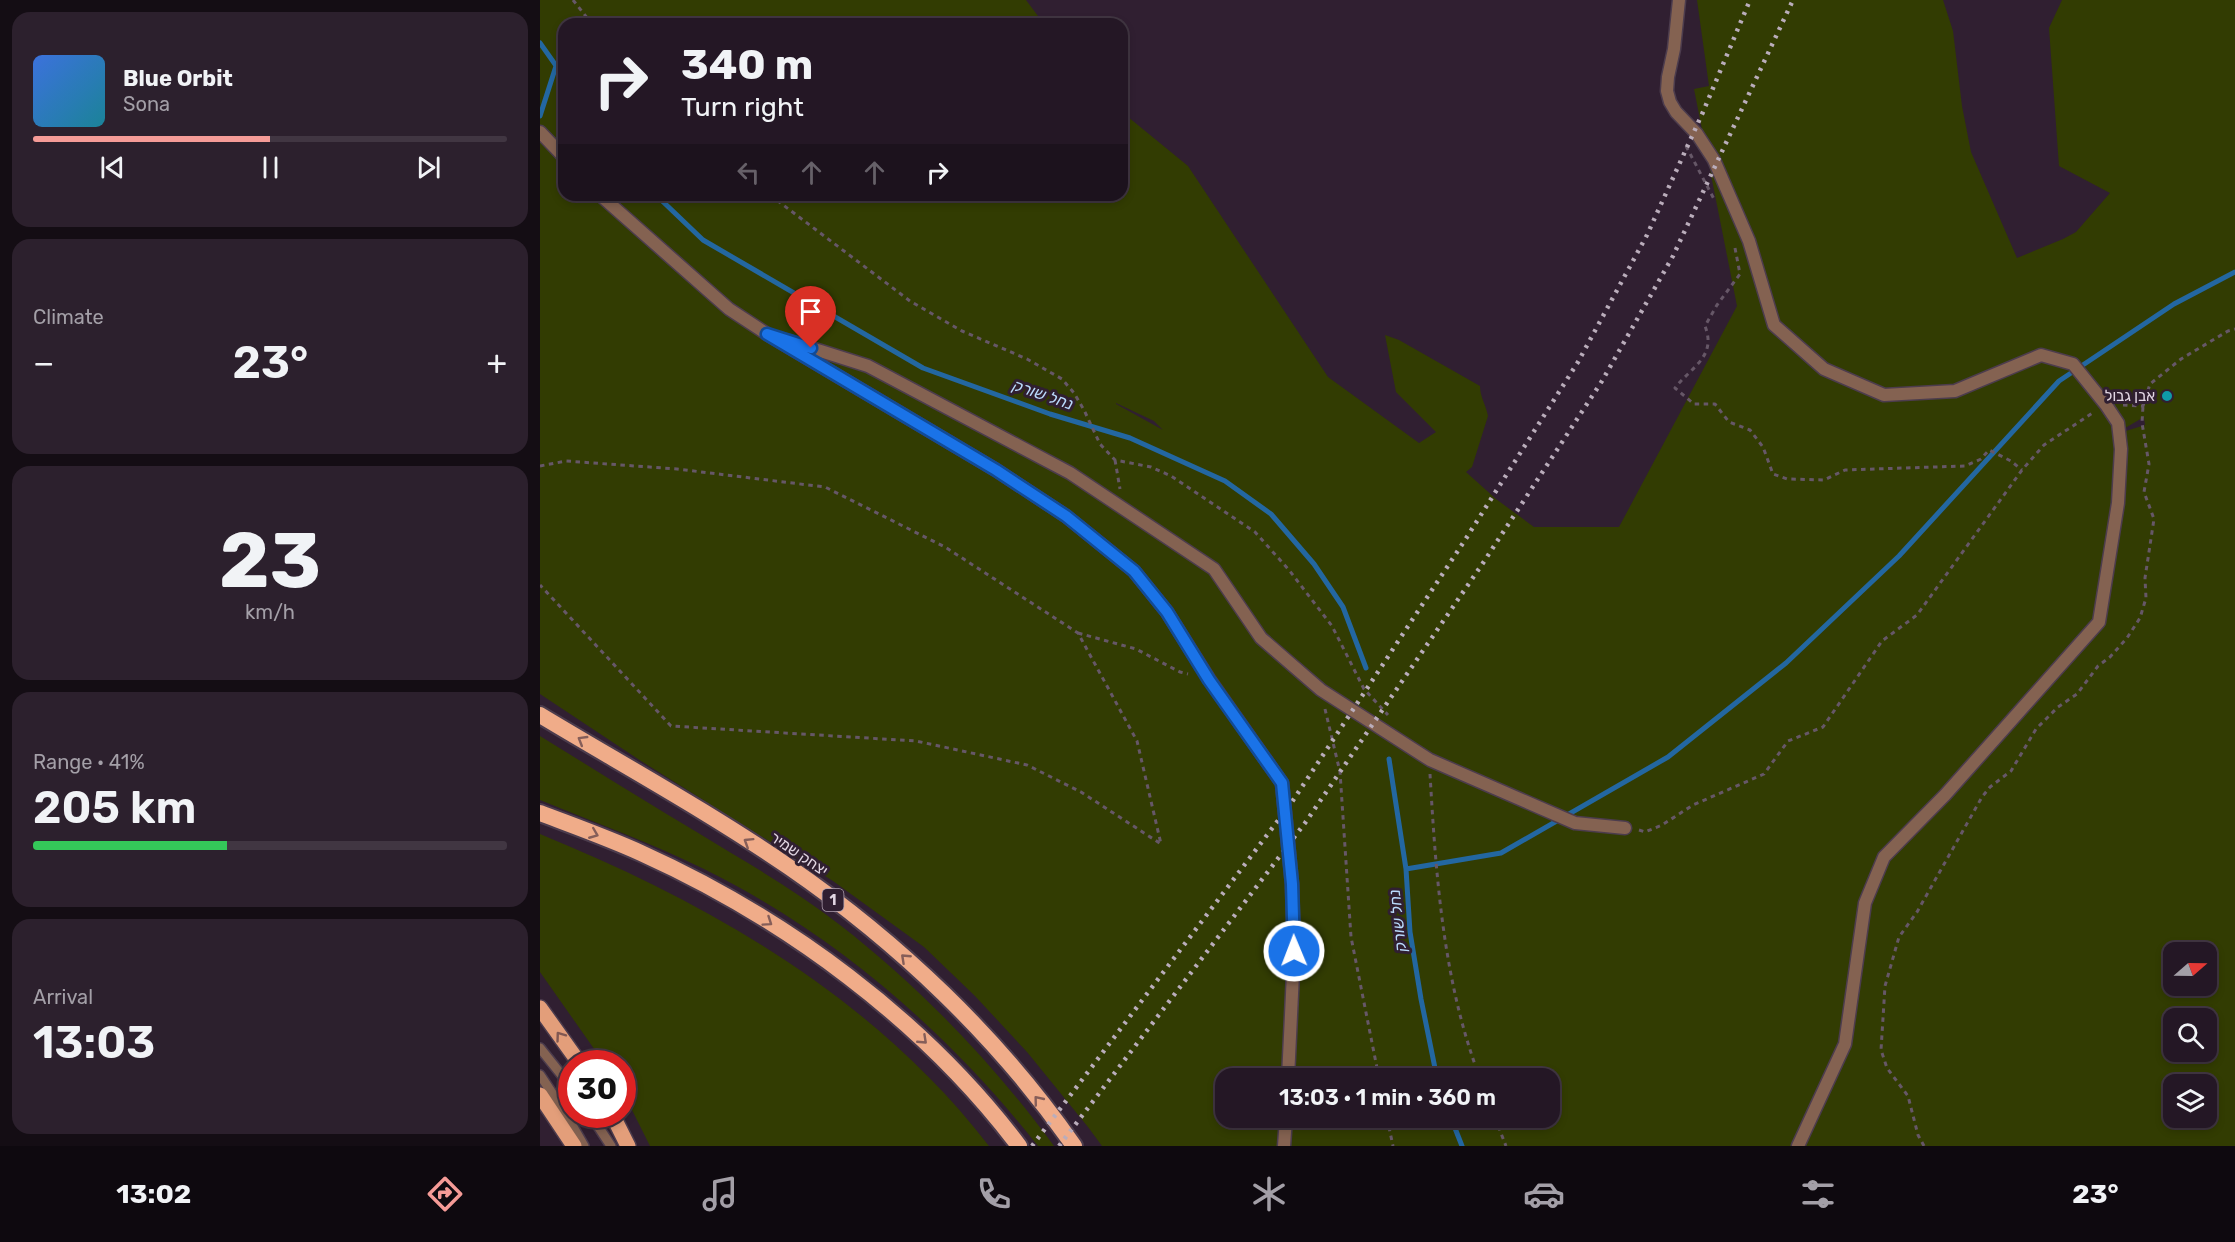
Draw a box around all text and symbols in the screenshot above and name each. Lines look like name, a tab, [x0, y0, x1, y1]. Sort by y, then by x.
text: 340 m	[681, 40, 813, 90]
icon: right	[582, 42, 660, 120]
text: Blue Orbit	[123, 65, 233, 92]
text: Turn right	[681, 91, 804, 123]
text: Sona	[123, 92, 170, 116]
icon: previous	[96, 151, 129, 184]
icon: pause	[254, 151, 287, 184]
icon: next	[412, 151, 445, 184]
icon: left	[732, 156, 765, 189]
icon: ahead	[795, 156, 828, 189]
icon: ahead	[858, 156, 891, 189]
icon: right	[921, 156, 954, 189]
pin	[785, 286, 836, 348]
icon: arrive	[794, 295, 827, 328]
text: Climate	[33, 305, 104, 329]
text: 23°	[233, 336, 308, 389]
text: −	[33, 343, 54, 382]
text: +	[486, 343, 507, 382]
water label: נחל שורק	[1009, 375, 1076, 414]
place label: אבן גבול	[2105, 387, 2155, 405]
marker: אבן גבול	[2160, 389, 2174, 403]
text: 23	[219, 514, 321, 607]
text: km/h	[245, 600, 295, 624]
one-way arrow	[578, 736, 588, 748]
text: Range · 41%	[33, 750, 145, 774]
text: 205 km	[33, 781, 196, 834]
one-way arrow	[589, 827, 599, 840]
street label: יצחק שמיר	[767, 828, 831, 880]
one-way arrow	[744, 837, 754, 849]
road number: 1	[822, 889, 844, 911]
water label: נחל שורק	[1385, 889, 1410, 954]
one-way arrow	[761, 915, 772, 926]
position arrow	[1262, 919, 1326, 983]
north arrow	[2163, 942, 2217, 996]
map controls	[2163, 942, 2217, 1128]
one-way arrow	[901, 954, 911, 965]
text: Arrival	[33, 985, 93, 1009]
button: search	[2163, 1008, 2217, 1062]
text: 13:03	[33, 1016, 155, 1069]
one-way arrow	[556, 1031, 567, 1042]
one-way arrow	[916, 1033, 927, 1044]
speed limit sign: 30	[558, 1050, 636, 1128]
button: layers	[2163, 1074, 2217, 1128]
text: 13:03 · 1 min · 360 m	[1279, 1084, 1496, 1111]
one-way arrow	[1035, 1096, 1046, 1107]
icon: directions	[424, 1173, 466, 1215]
icon: music	[699, 1173, 741, 1215]
icon: phone	[973, 1173, 1015, 1215]
icon: climate	[1248, 1173, 1290, 1215]
icon: car	[1523, 1173, 1565, 1215]
icon: filters	[1797, 1173, 1839, 1215]
text: 13:02	[116, 1178, 191, 1210]
text: 23°	[2072, 1178, 2119, 1210]

